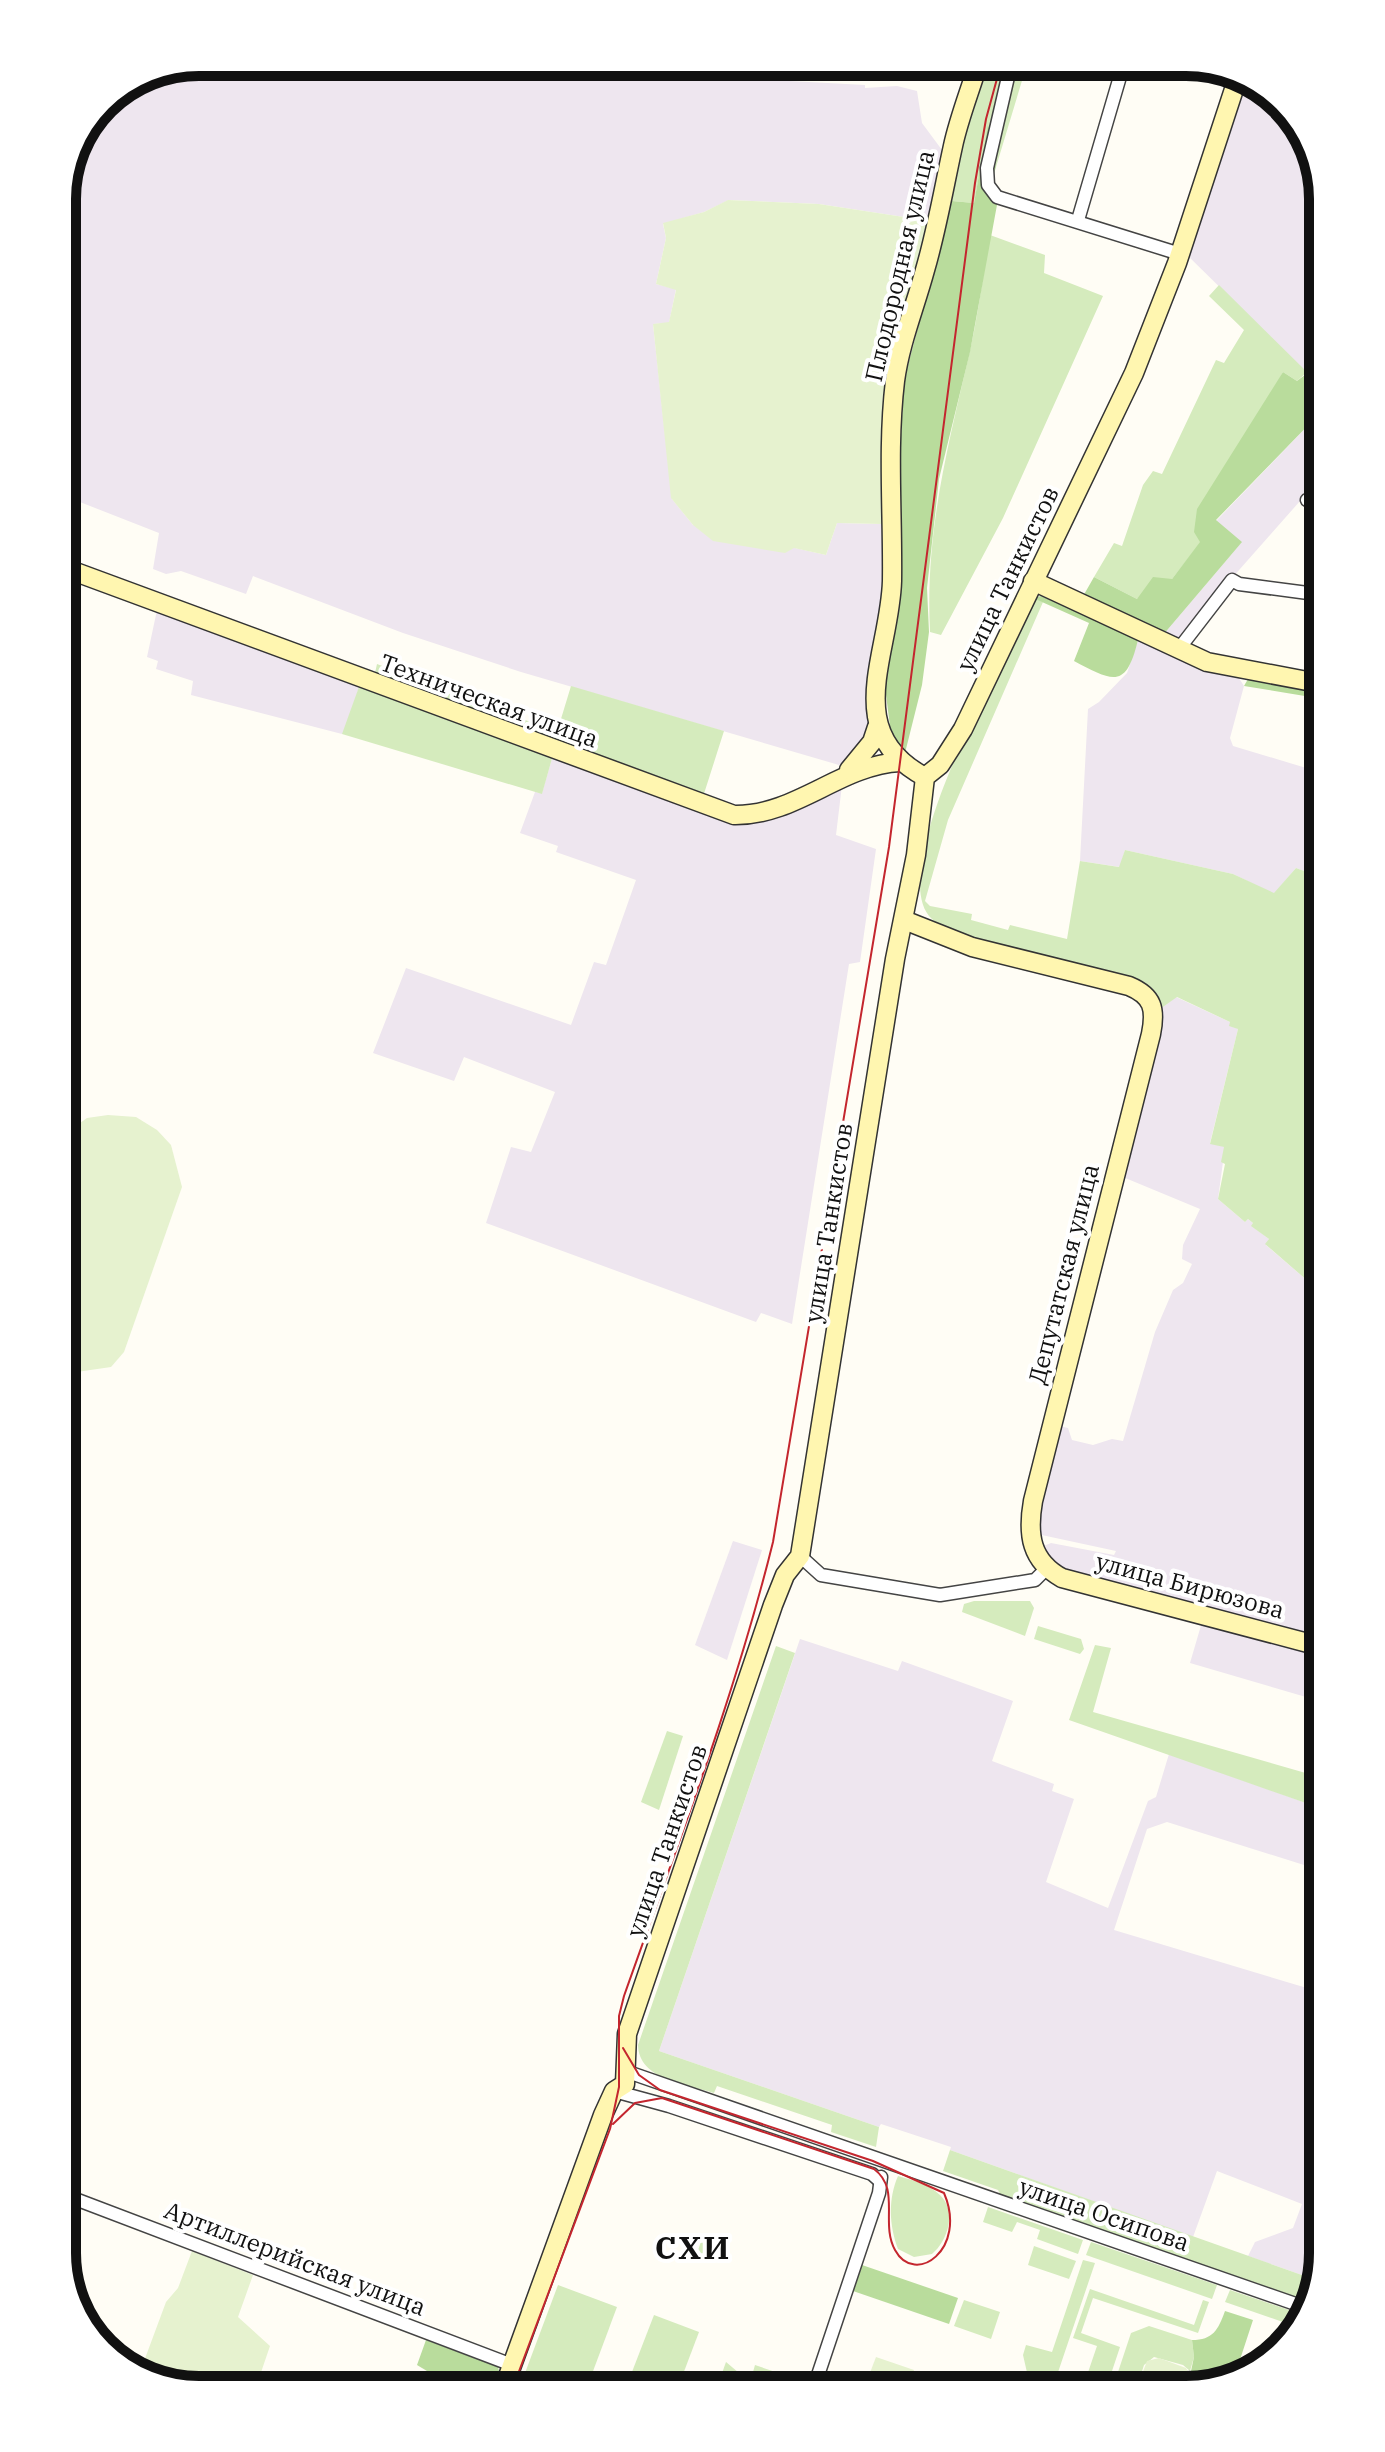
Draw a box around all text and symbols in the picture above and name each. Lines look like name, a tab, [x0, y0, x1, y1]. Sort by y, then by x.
street label: Плодородная улица	[857, 147, 941, 385]
street label: улица Танкистов	[948, 481, 1066, 676]
street label: Техническая улица	[376, 646, 603, 754]
street label: улица Танкистов	[796, 1121, 860, 1325]
street label: Депутатская улица	[1020, 1160, 1106, 1387]
street label: улица Бирюзова	[1092, 1544, 1288, 1626]
street label: улица Танкистов	[618, 1740, 714, 1941]
street label: улица Осипова	[1015, 2170, 1194, 2258]
street label: Артиллерийская улица	[160, 2193, 431, 2323]
district label: СХИ	[655, 2226, 731, 2268]

